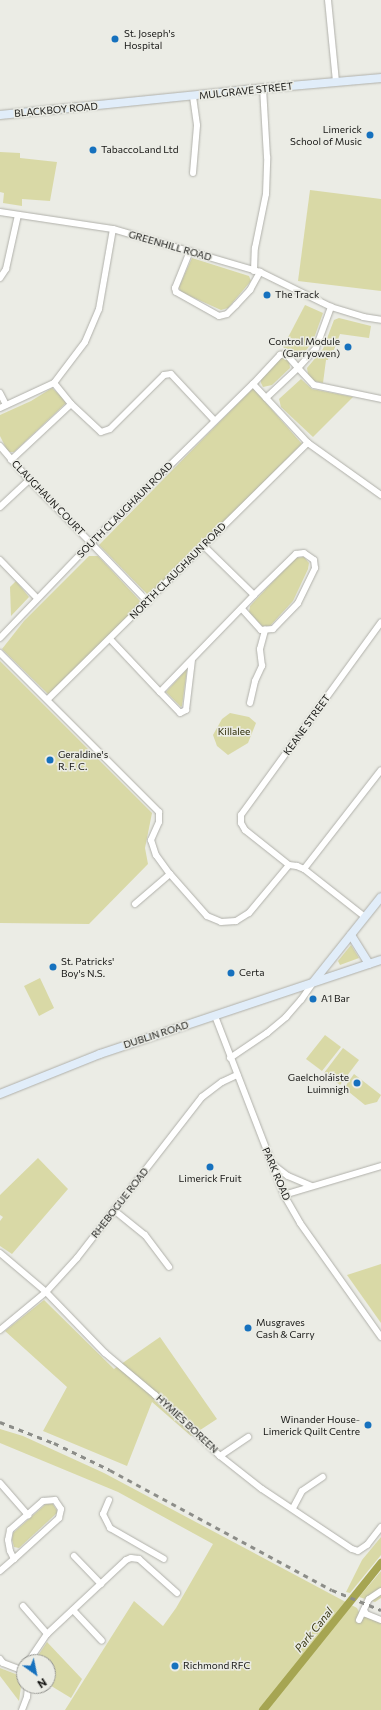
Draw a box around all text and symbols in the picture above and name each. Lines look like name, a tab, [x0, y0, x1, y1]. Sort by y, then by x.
place label: St. Joseph's Hospital	[124, 27, 175, 50]
marker: St. Joseph's Hospital	[109, 33, 121, 45]
street label: MULGRAVE STREET	[198, 80, 294, 102]
street label: BLACKBOY ROAD	[14, 100, 98, 120]
place label: Limerick School of Music	[290, 123, 362, 146]
marker: Limerick School of Music	[365, 130, 375, 140]
place label: TabaccoLand Ltd	[101, 144, 178, 156]
marker: TabaccoLand Ltd	[88, 145, 98, 155]
street label: GREENHILL ROAD	[127, 228, 213, 264]
place label: The Track	[275, 289, 319, 301]
marker: The Track	[262, 290, 272, 300]
place label: Control Module (Garryowen)	[268, 335, 340, 358]
marker: Control Module (Garryowen)	[343, 342, 353, 352]
street label: CLAUGHAUN COURT	[9, 458, 87, 538]
street label: SOUTH CLAUGHAUN ROAD	[75, 460, 175, 560]
street label: NORTH CLAUGHAUN ROAD	[127, 520, 229, 622]
street label: KEANE STREET	[281, 692, 333, 758]
park label: Killalee	[218, 726, 250, 738]
place label: Geraldine's R. F. C.	[58, 748, 108, 772]
marker: Geraldine's R. F. C.	[45, 755, 55, 765]
place label: St. Patricks' Boy's N.S.	[61, 955, 114, 978]
marker: St. Patricks' Boy's N.S.	[48, 962, 58, 972]
place label: Certa	[239, 967, 264, 979]
marker: Certa	[226, 968, 236, 978]
place label: A1 Bar	[321, 993, 350, 1005]
marker: A1 Bar	[308, 994, 318, 1004]
street label: DUBLIN ROAD	[122, 1019, 190, 1051]
place label: Gaelcholáiste Luimnigh	[288, 1071, 349, 1094]
marker: Gaelcholáiste Luimnigh	[352, 1078, 362, 1088]
street label: PARK ROAD	[259, 1146, 293, 1202]
marker: Limerick Fruit	[205, 1162, 215, 1172]
street label: RHEBOGUE ROAD	[89, 1165, 151, 1241]
place label: Limerick Fruit	[179, 1173, 241, 1185]
place label: Musgraves Cash & Carry	[256, 1316, 315, 1340]
marker: Musgraves Cash & Carry	[243, 1323, 253, 1333]
street label: HYMIES BOREEN	[154, 1392, 220, 1456]
place label: Winander House- Limerick Quilt Centre	[263, 1413, 360, 1436]
marker: Winander House- Limerick Quilt Centre	[363, 1420, 373, 1430]
water label: Park Canal	[292, 1605, 336, 1655]
north arrow	[16, 1654, 56, 1694]
place label: Richmond RFC	[183, 1660, 250, 1672]
marker: Richmond RFC	[170, 1661, 180, 1671]
text: N	[35, 1676, 49, 1691]

